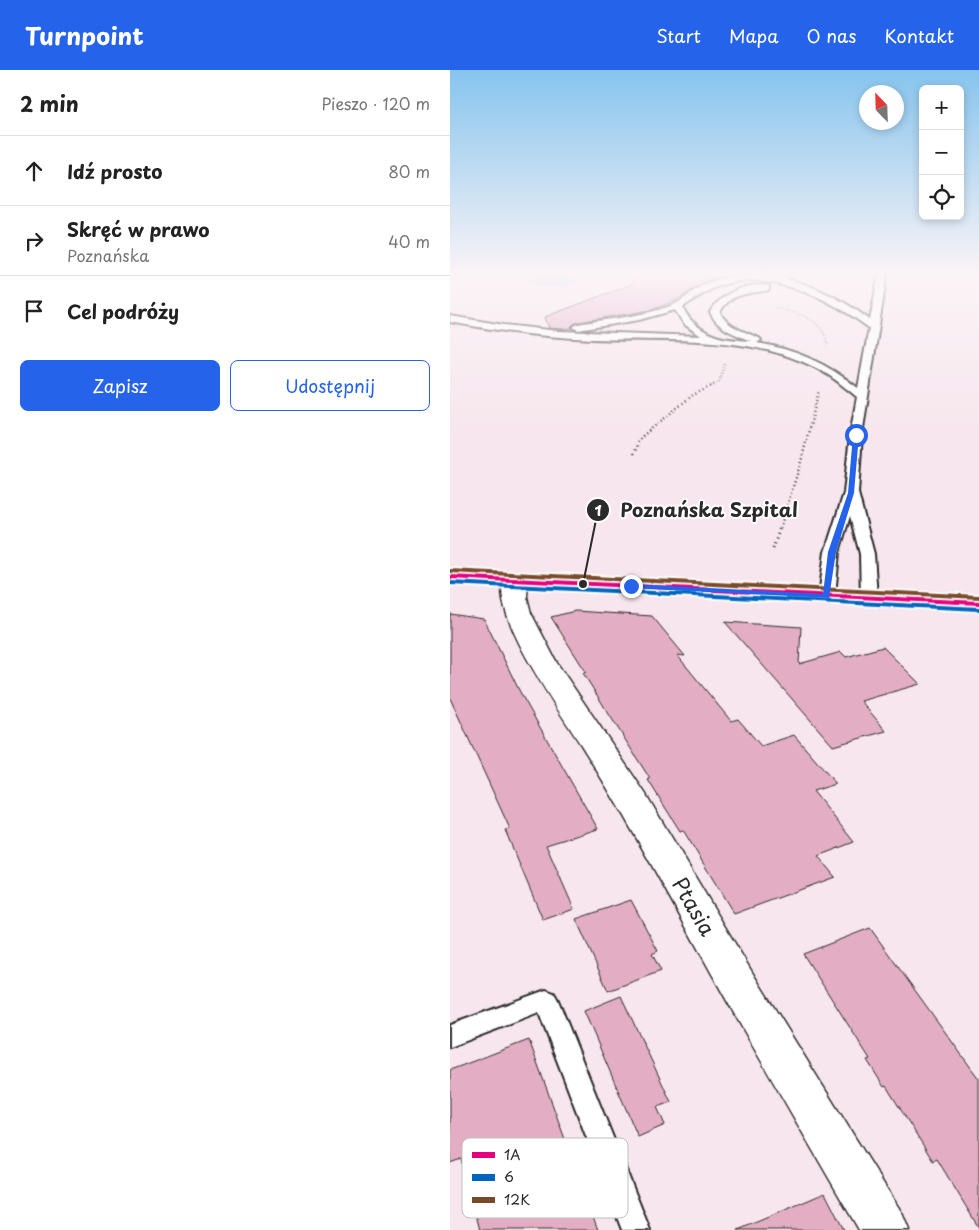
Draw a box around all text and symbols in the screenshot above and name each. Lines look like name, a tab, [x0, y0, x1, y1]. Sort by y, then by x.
text: Turnpoint	[25, 17, 144, 53]
text: Start	[656, 22, 701, 49]
text: Mapa	[729, 22, 778, 49]
text: O nas	[806, 22, 856, 49]
text: Kontakt	[884, 22, 954, 49]
north arrow	[859, 85, 904, 130]
map controls	[919, 85, 964, 220]
button: +	[919, 85, 964, 130]
text: 2 min	[20, 87, 79, 119]
text: Pieszo · 120 m	[321, 91, 430, 115]
button: −	[919, 130, 964, 175]
icon: ahead	[20, 157, 48, 185]
text: Idź prosto	[67, 157, 163, 185]
text: 80 m	[388, 159, 430, 183]
button: locate	[919, 175, 964, 220]
text: Skręć w prawo	[67, 215, 210, 243]
icon: right	[20, 227, 48, 255]
text: 40 m	[388, 229, 430, 253]
text: Poznańska	[67, 243, 149, 267]
icon: arrive	[20, 297, 48, 325]
text: Cel podróży	[67, 297, 179, 325]
button: Zapisz	[20, 360, 220, 411]
button: Udostępnij	[230, 360, 430, 411]
route start	[845, 424, 868, 447]
callout: Poznańska Szpital	[586, 493, 807, 527]
text: Poznańska Szpital	[620, 495, 798, 523]
text: 1	[594, 498, 602, 521]
route end	[620, 575, 643, 598]
street label: Ptasia	[665, 871, 725, 942]
legend	[462, 1138, 628, 1218]
text: 1A	[504, 1144, 520, 1165]
text: 6	[504, 1166, 514, 1187]
text: 12K	[504, 1189, 530, 1210]

